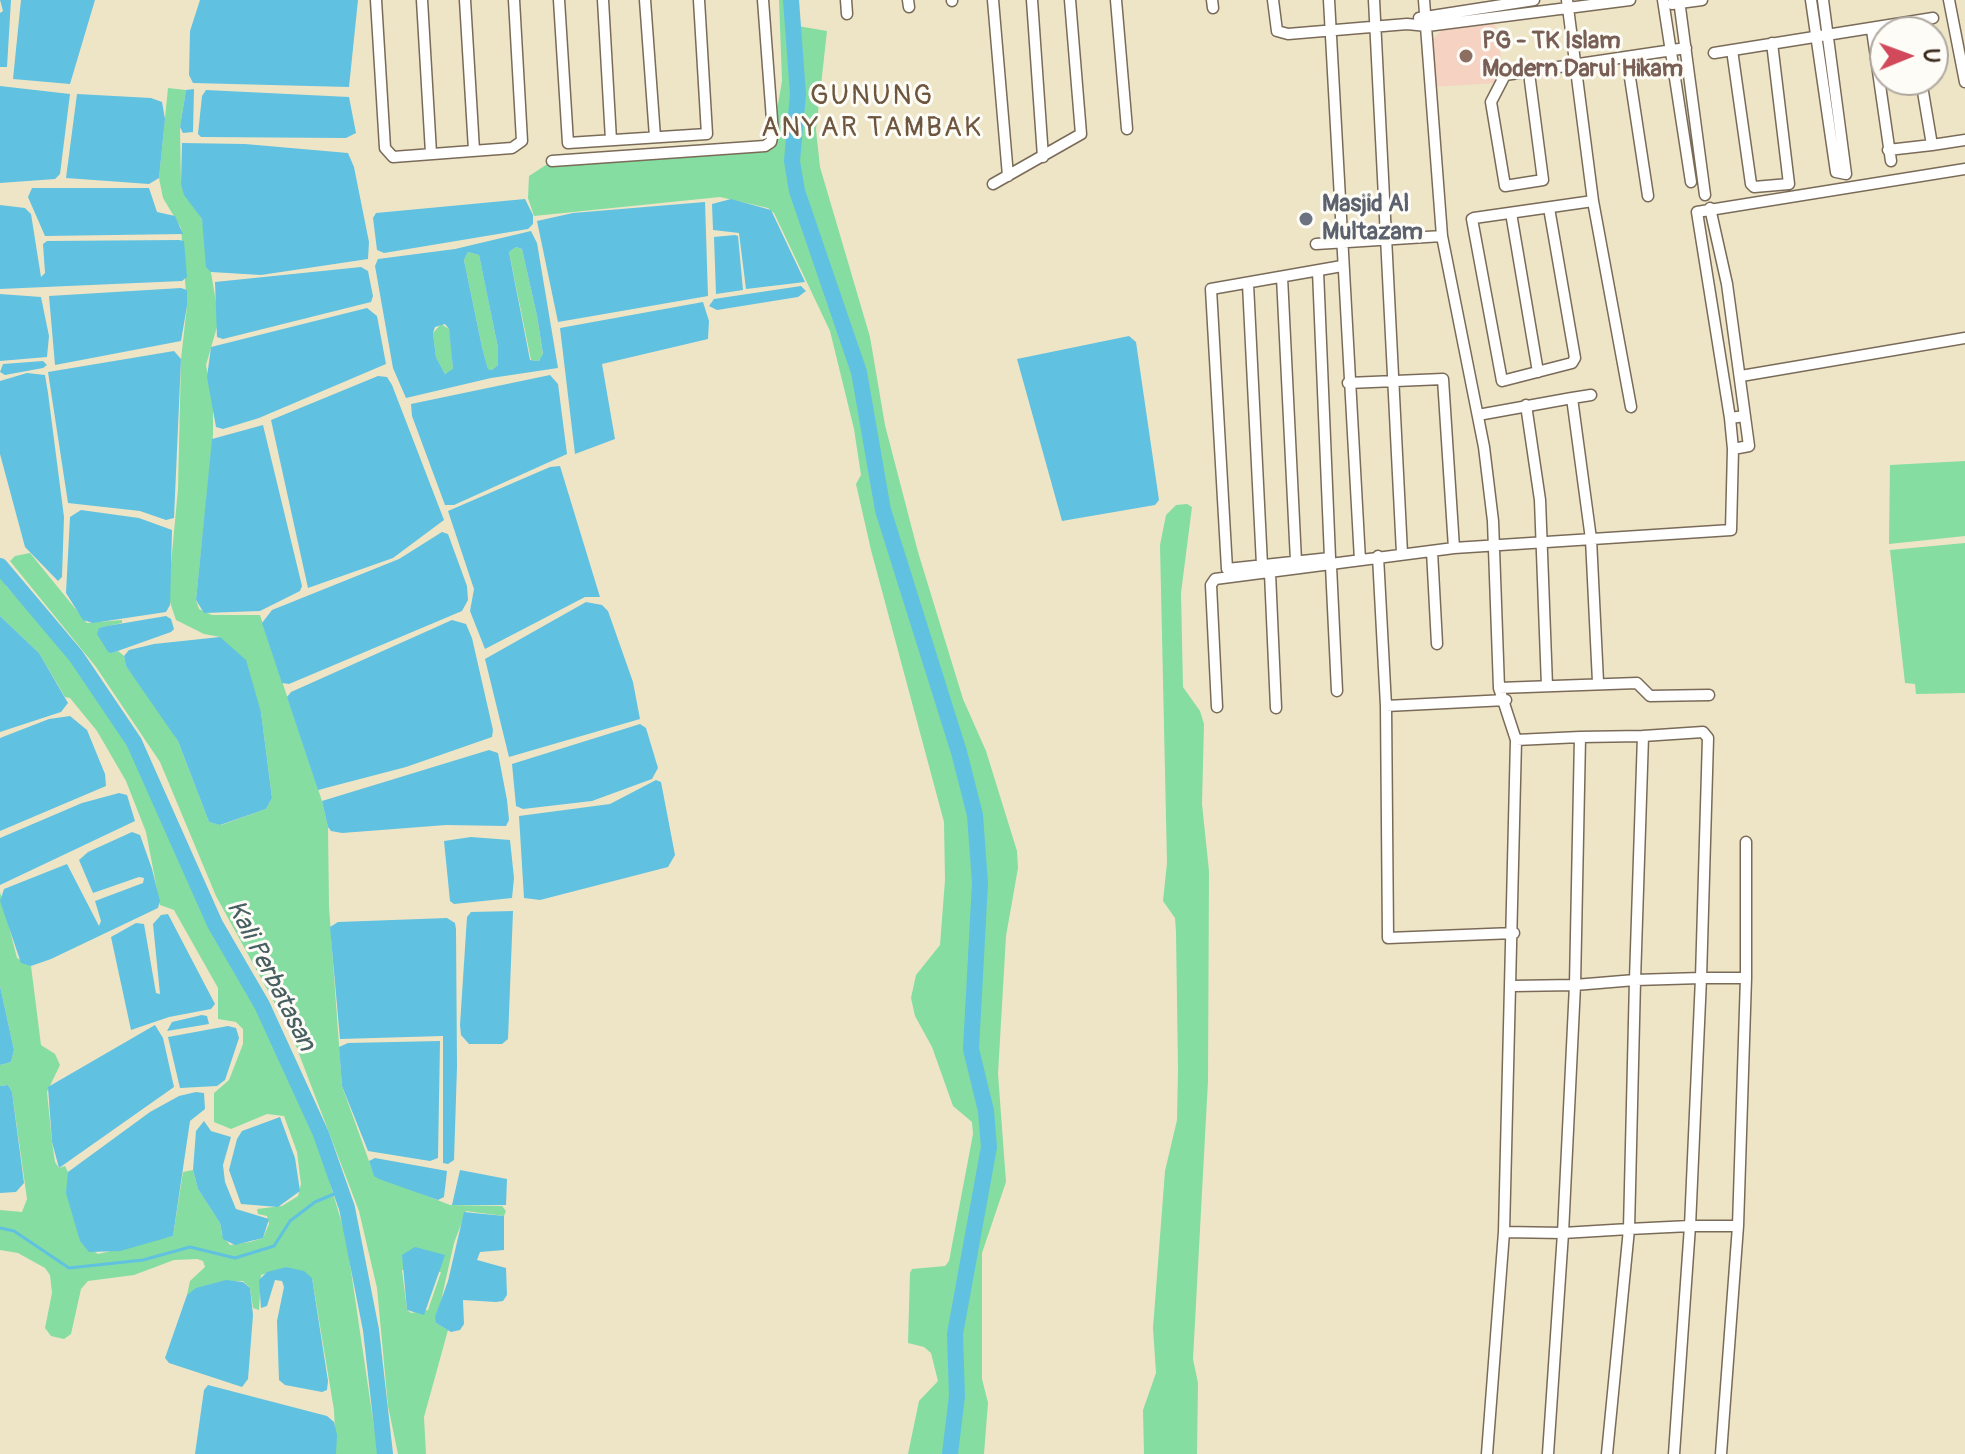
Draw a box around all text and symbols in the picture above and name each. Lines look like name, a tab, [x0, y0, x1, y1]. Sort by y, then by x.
north arrow	[1869, 16, 1949, 96]
place label: PG - TK Islam Modern Darul Hikam	[1482, 28, 1683, 84]
marker: PG - TK Islam Modern Darul Hikam	[1457, 47, 1475, 65]
text: U	[1917, 48, 1945, 63]
district label: GUNUNG ANYAR TAMBAK	[761, 80, 983, 146]
place label: Masjid Al Multazam	[1322, 191, 1423, 247]
marker: Masjid Al Multazam	[1297, 210, 1315, 228]
water label: Kali Perbatasan	[219, 895, 321, 1057]

